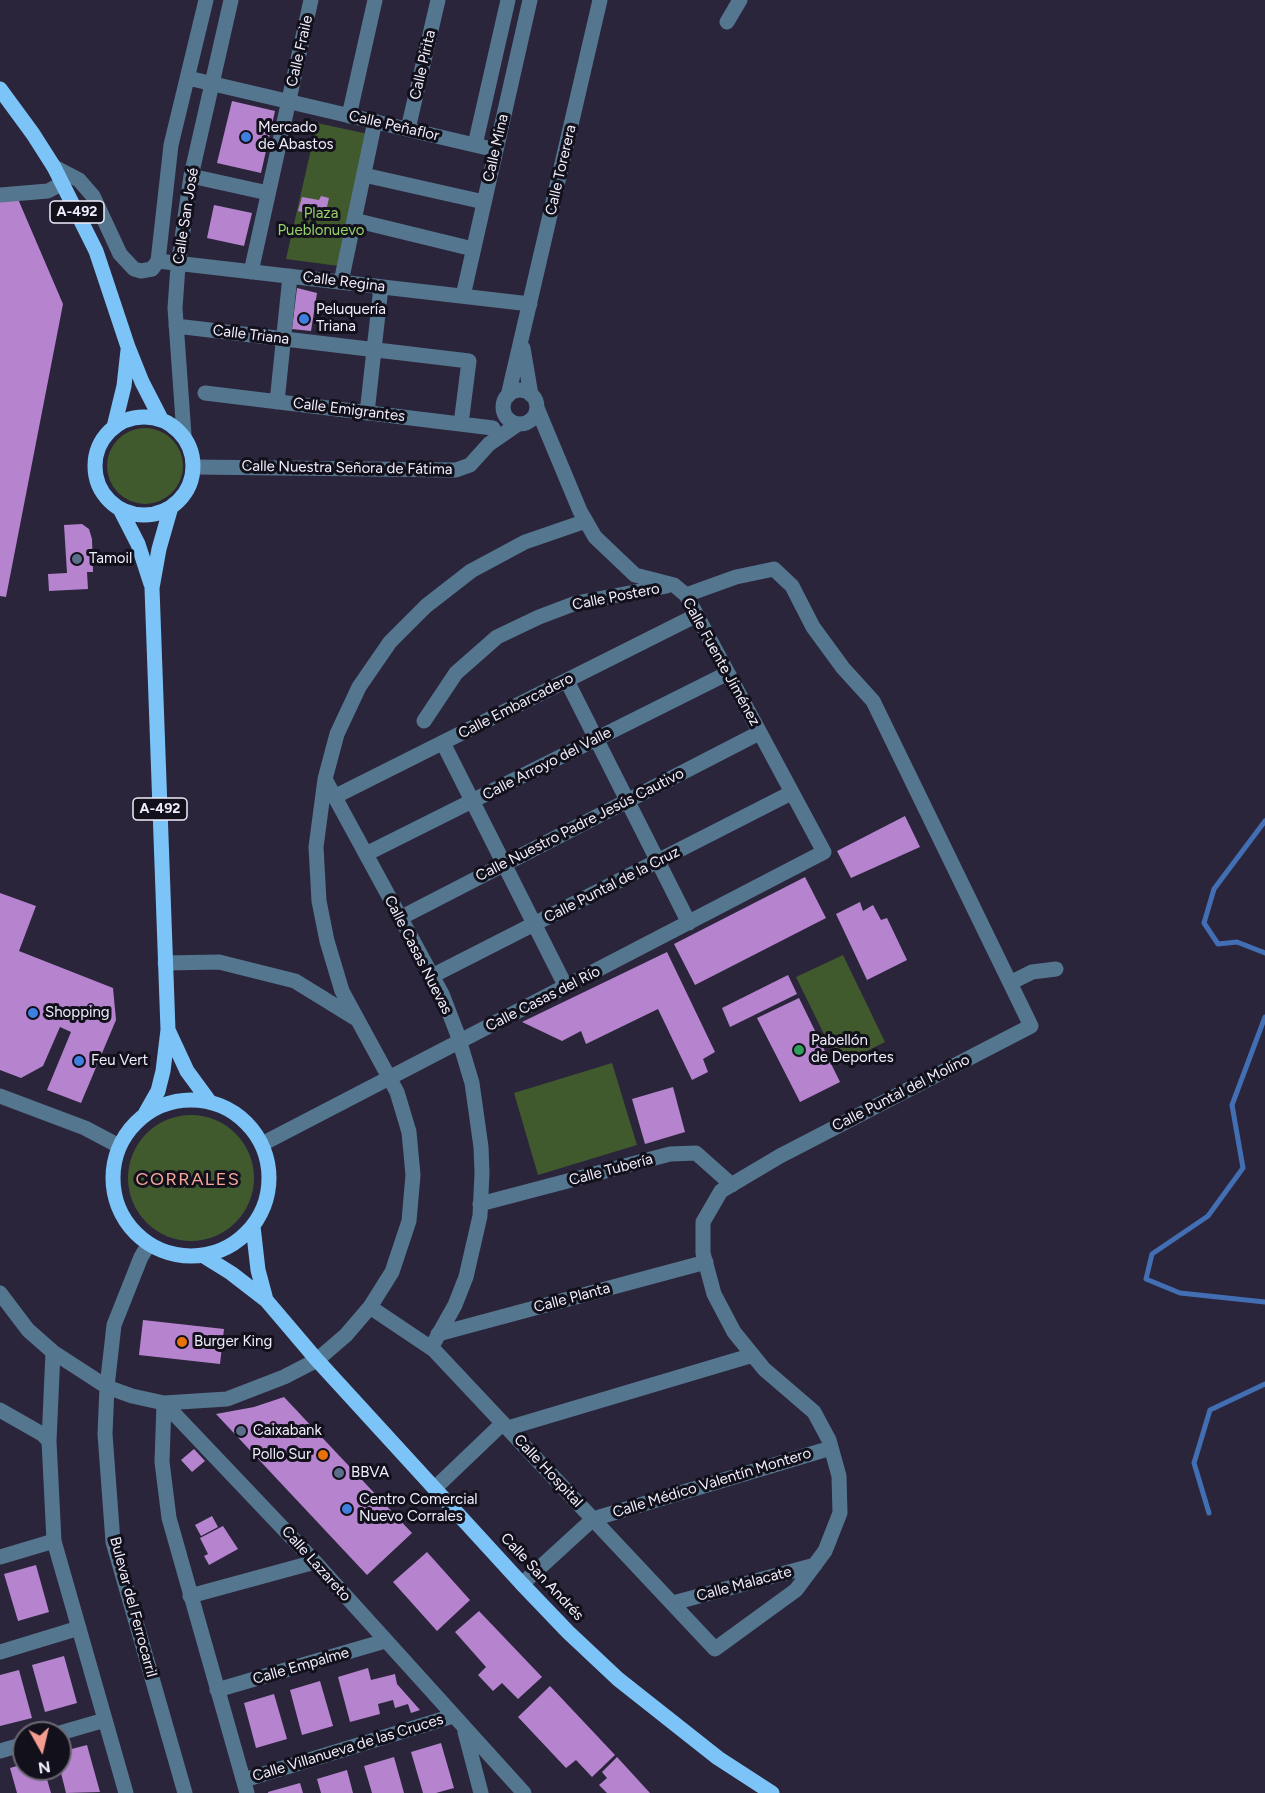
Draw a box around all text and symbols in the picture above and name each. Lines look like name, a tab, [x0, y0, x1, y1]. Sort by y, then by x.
street label: Calle Fraile	[283, 14, 317, 88]
street label: Calle Pirita	[406, 28, 440, 102]
street label: Calle Peñaflor	[347, 107, 441, 145]
street label: Calle Mina	[479, 112, 513, 184]
place label: Mercado de Abastos	[258, 119, 334, 154]
street label: Calle Torerera	[542, 123, 580, 217]
marker: Mercado de Abastos	[239, 130, 253, 144]
street label: Calle San José	[169, 166, 203, 266]
road number: A-492	[50, 201, 104, 223]
park label: Plaza Pueblonuevo	[277, 205, 365, 240]
street label: Calle Regina	[302, 268, 386, 296]
place label: Peluquería Triana	[316, 301, 386, 336]
marker: Peluquería Triana	[297, 312, 311, 326]
street label: Calle Triana	[212, 321, 290, 349]
street label: Calle Emigrantes	[292, 394, 406, 426]
street label: Calle Nuestra Señora de Fátima	[241, 457, 453, 479]
place label: Tamoil	[89, 550, 132, 568]
marker: Tamoil	[70, 552, 84, 566]
street label: Calle Postero	[571, 580, 661, 614]
street label: Calle Fuente Jiménez	[678, 595, 764, 729]
street label: Calle Embarcadero	[456, 669, 576, 743]
street label: Calle Arroyo del Valle	[480, 724, 614, 804]
street label: Calle Nuestro Padre Jesús Cautivo	[473, 764, 687, 886]
road number: A-492	[133, 798, 187, 820]
street label: Calle Puntal de la Cruz	[541, 843, 683, 927]
street label: Calle Casas Nuevas	[380, 893, 456, 1017]
street label: Calle Casas del Río	[483, 962, 603, 1036]
place label: Shopping	[45, 1004, 110, 1022]
marker: Shopping	[26, 1006, 40, 1020]
place label: Pabellón de Deportes	[811, 1032, 894, 1067]
marker: Pabellón de Deportes	[792, 1043, 806, 1057]
street label: Calle Puntal del Molino	[829, 1051, 973, 1135]
place label: Feu Vert	[91, 1052, 148, 1070]
marker: Feu Vert	[72, 1054, 86, 1068]
street label: Calle Tubería	[567, 1150, 655, 1190]
district label: CORRALES	[136, 1169, 240, 1191]
street label: Calle Planta	[532, 1279, 612, 1317]
place label: Burger King	[194, 1333, 272, 1351]
marker: Burger King	[175, 1335, 189, 1349]
place label: Caixabank	[253, 1422, 322, 1440]
marker: Caixabank	[234, 1424, 248, 1438]
street label: Calle Hospital	[510, 1431, 586, 1511]
street label: Calle Médico Valentín Montero	[611, 1444, 813, 1522]
place label: Pollo Sur	[252, 1446, 311, 1464]
marker: Pollo Sur	[316, 1448, 330, 1462]
place label: BBVA	[351, 1464, 389, 1482]
marker: BBVA	[332, 1466, 346, 1480]
place label: Centro Comercial Nuevo Corrales	[359, 1491, 478, 1526]
marker: Centro Comercial Nuevo Corrales	[340, 1502, 354, 1516]
street label: Calle Lazareto	[278, 1523, 354, 1605]
street label: Calle San Andrés	[497, 1529, 587, 1625]
street label: Bulevar del Ferrocarril	[106, 1535, 160, 1679]
street label: Calle Malacate	[694, 1563, 794, 1605]
street label: Calle Empalme	[251, 1644, 351, 1688]
street label: Calle Villanueva de las Cruces	[250, 1710, 446, 1786]
north arrow	[12, 1721, 72, 1781]
text: N	[37, 1757, 52, 1778]

